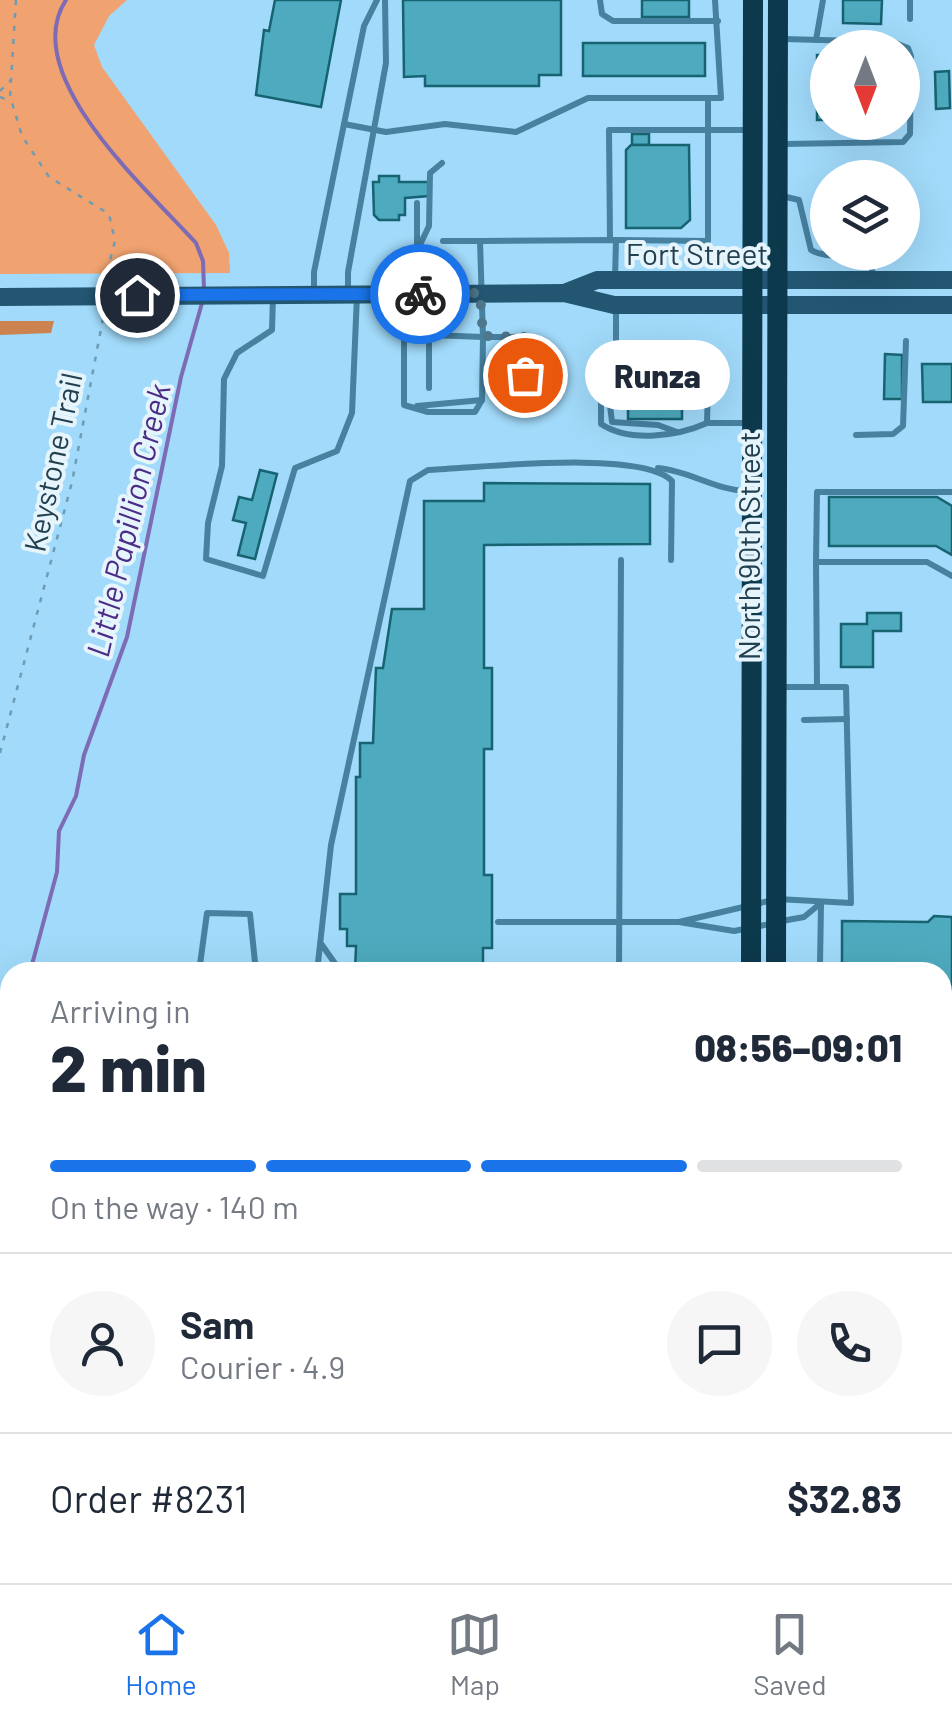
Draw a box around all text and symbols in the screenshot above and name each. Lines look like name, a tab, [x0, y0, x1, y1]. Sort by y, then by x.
north arrow	[810, 30, 920, 140]
map controls	[810, 30, 920, 270]
button: layers	[810, 160, 920, 270]
street label: Fort Street	[626, 235, 768, 271]
courier	[370, 244, 470, 344]
pin	[95, 253, 180, 338]
icon: bike	[393, 267, 448, 322]
icon: home	[110, 268, 165, 323]
pin	[483, 333, 568, 418]
callout: Runza	[585, 340, 730, 410]
icon: bag	[498, 348, 553, 403]
text: Runza	[614, 356, 701, 394]
street label: Keystone Trail	[15, 369, 89, 555]
water label: Little Papillion Creek	[77, 379, 177, 660]
street label: North 90th Street	[730, 432, 766, 660]
text: Arriving in	[50, 991, 190, 1029]
text: 08:56–09:01	[694, 1024, 902, 1070]
text: 2 min	[50, 1027, 207, 1105]
text: On the way · 140 m	[50, 1187, 299, 1225]
button: person	[50, 1291, 155, 1396]
button: chat	[667, 1291, 772, 1396]
button: phone	[797, 1291, 902, 1396]
text: Sam	[180, 1301, 254, 1347]
text: Courier · 4.9	[180, 1347, 345, 1385]
text: Order #8231	[50, 1475, 247, 1521]
text: $32.83	[787, 1475, 902, 1521]
tab: Home	[125, 1607, 197, 1701]
tab: Map	[447, 1607, 502, 1701]
tab: Saved	[753, 1607, 827, 1701]

